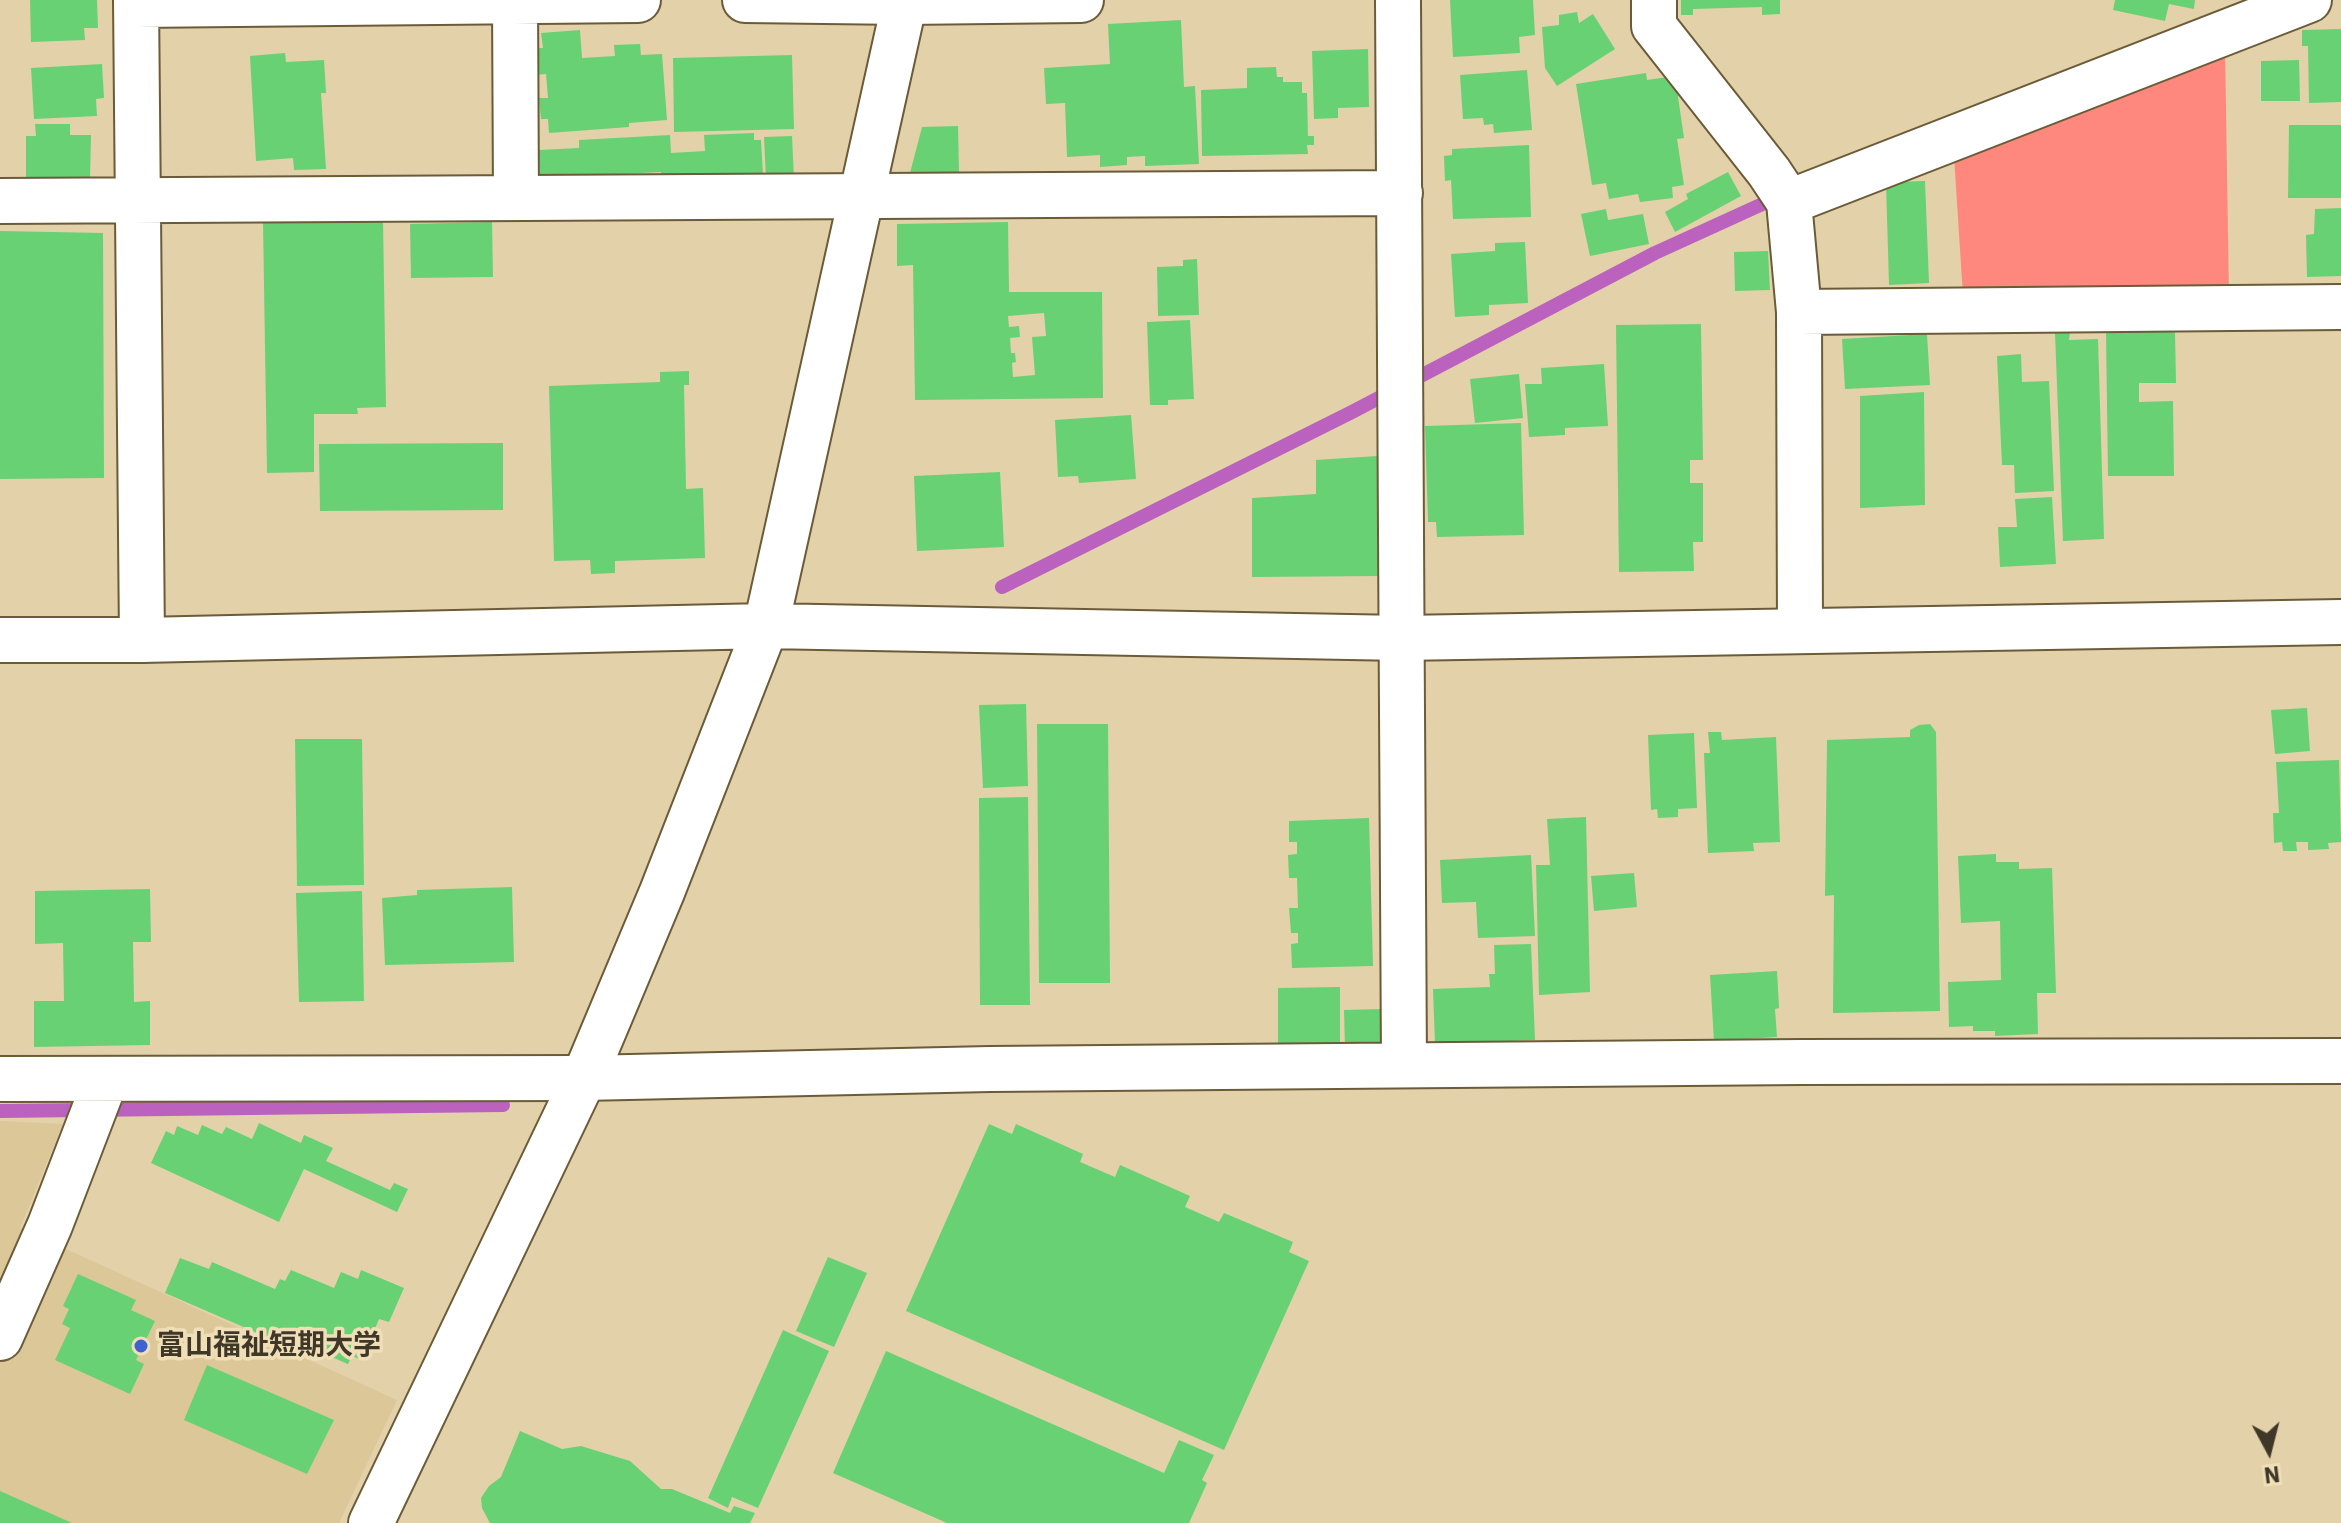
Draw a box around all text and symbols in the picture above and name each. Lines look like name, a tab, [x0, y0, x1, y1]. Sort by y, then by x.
place label: 富山福祉短期大学	[157, 1329, 381, 1363]
marker: 富山福祉短期大学	[132, 1337, 150, 1355]
north arrow	[2229, 1411, 2309, 1491]
text: N	[2262, 1460, 2282, 1491]

